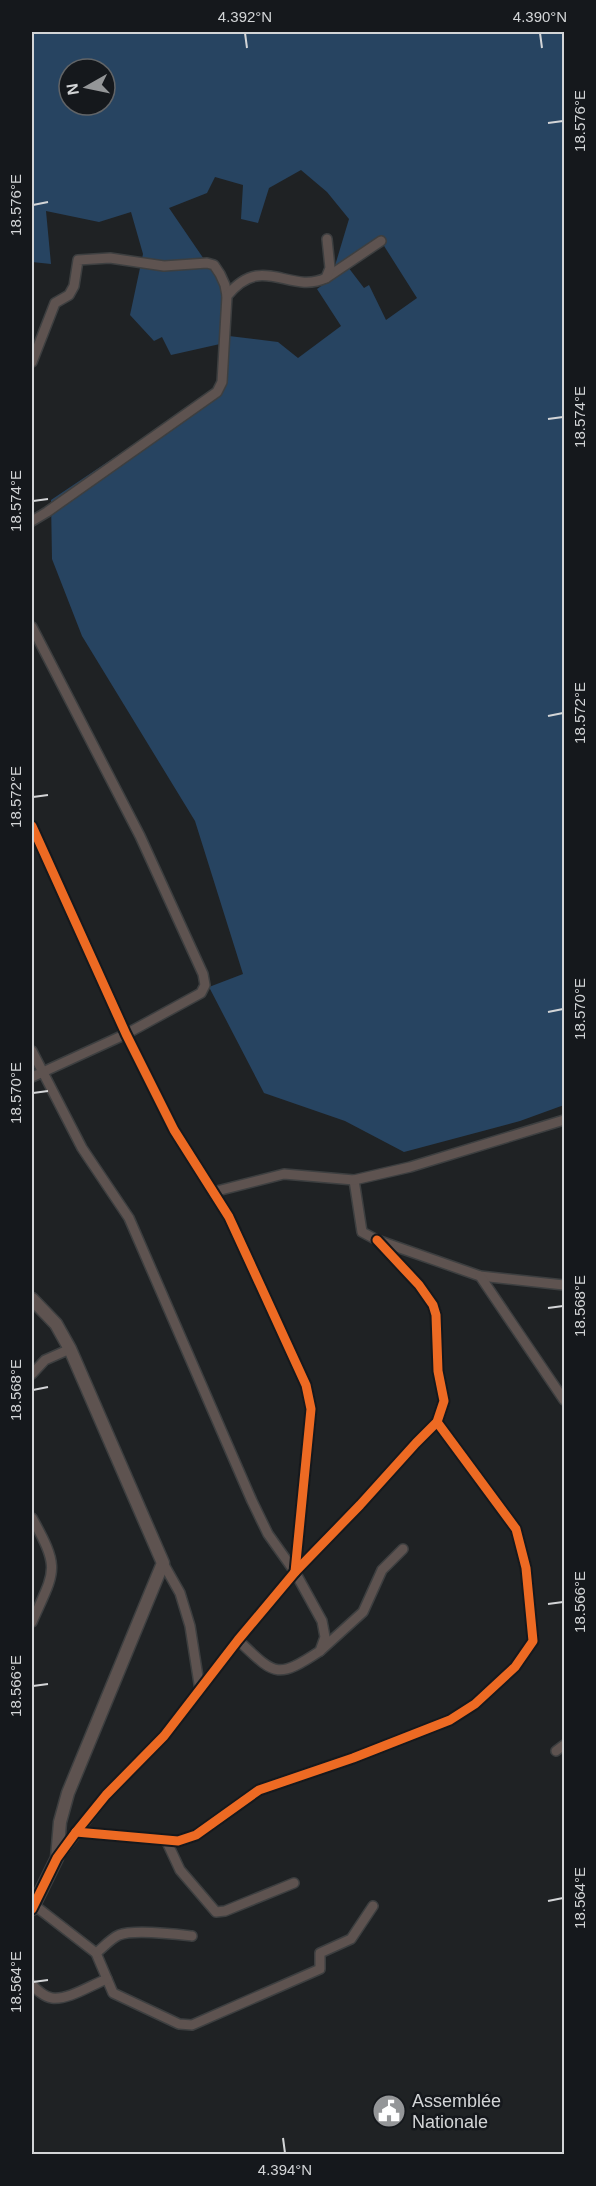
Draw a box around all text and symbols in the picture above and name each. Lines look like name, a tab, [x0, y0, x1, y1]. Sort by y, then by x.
text: 4.392°N	[218, 8, 272, 25]
text: 4.390°N	[513, 8, 567, 25]
north arrow	[57, 57, 117, 117]
text: N	[63, 82, 82, 96]
text: 18.576°E	[571, 90, 588, 152]
text: 18.576°E	[7, 174, 24, 236]
text: 18.574°E	[571, 386, 588, 448]
text: 18.574°E	[7, 470, 24, 532]
text: 18.572°E	[571, 682, 588, 744]
text: 18.572°E	[7, 766, 24, 828]
text: 18.570°E	[571, 978, 588, 1040]
text: 18.570°E	[7, 1062, 24, 1124]
text: 18.568°E	[571, 1275, 588, 1337]
text: 18.568°E	[7, 1359, 24, 1421]
text: 18.566°E	[571, 1571, 588, 1633]
text: 18.566°E	[7, 1655, 24, 1717]
text: 18.564°E	[571, 1867, 588, 1929]
text: 18.564°E	[7, 1951, 24, 2013]
place label: Assemblée Nationale	[412, 2091, 501, 2132]
public building icon: Assemblée Nationale	[371, 2093, 407, 2129]
text: 4.394°N	[258, 2161, 312, 2178]

